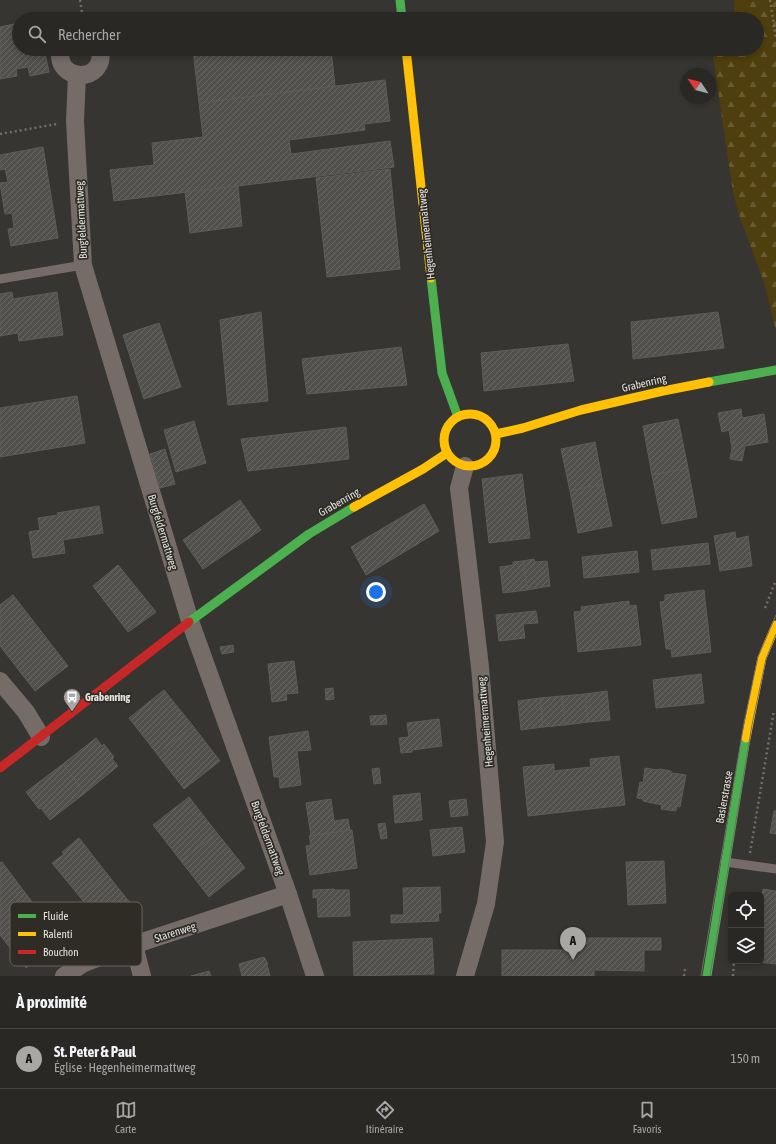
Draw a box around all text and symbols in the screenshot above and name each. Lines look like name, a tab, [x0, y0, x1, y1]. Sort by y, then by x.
search box	[12, 12, 764, 56]
icon: search	[26, 23, 48, 45]
text: Rechercher	[58, 26, 120, 43]
north arrow	[680, 68, 716, 104]
street label: Burgfeldermattweg	[73, 180, 89, 259]
street label: Hegenheimermattweg	[415, 188, 437, 280]
street label: Grabenring	[621, 372, 668, 394]
street label: Grabenring	[316, 485, 362, 519]
street label: Burgfeldermattweg	[146, 493, 180, 571]
your location	[366, 582, 386, 602]
street label: Hegenheimermattweg	[475, 676, 495, 768]
bus stop icon: Grabenring	[62, 687, 82, 712]
place label: Grabenring	[85, 691, 131, 703]
street label: Baslerstrasse	[713, 770, 735, 824]
street label: Burgfeldermattweg	[249, 799, 287, 877]
map controls	[728, 892, 764, 964]
button: locate	[728, 892, 764, 928]
legend	[10, 902, 142, 966]
text: Fluide	[43, 910, 68, 922]
street label: Starenweg	[153, 920, 197, 944]
pin: A	[560, 927, 586, 960]
text: Ralenti	[43, 928, 72, 940]
button: layers	[728, 928, 764, 964]
text: Bouchon	[43, 946, 79, 958]
text: À proximité	[16, 992, 87, 1012]
text: St. Peter & Paul	[54, 1043, 136, 1060]
text: A	[26, 1051, 32, 1066]
text: 150 m	[731, 1051, 760, 1066]
text: Église · Hegenheimermattweg	[54, 1060, 196, 1075]
tab: Carte	[115, 1099, 137, 1135]
tab: Itinéraire	[366, 1099, 404, 1135]
tab: Favoris	[633, 1099, 661, 1135]

